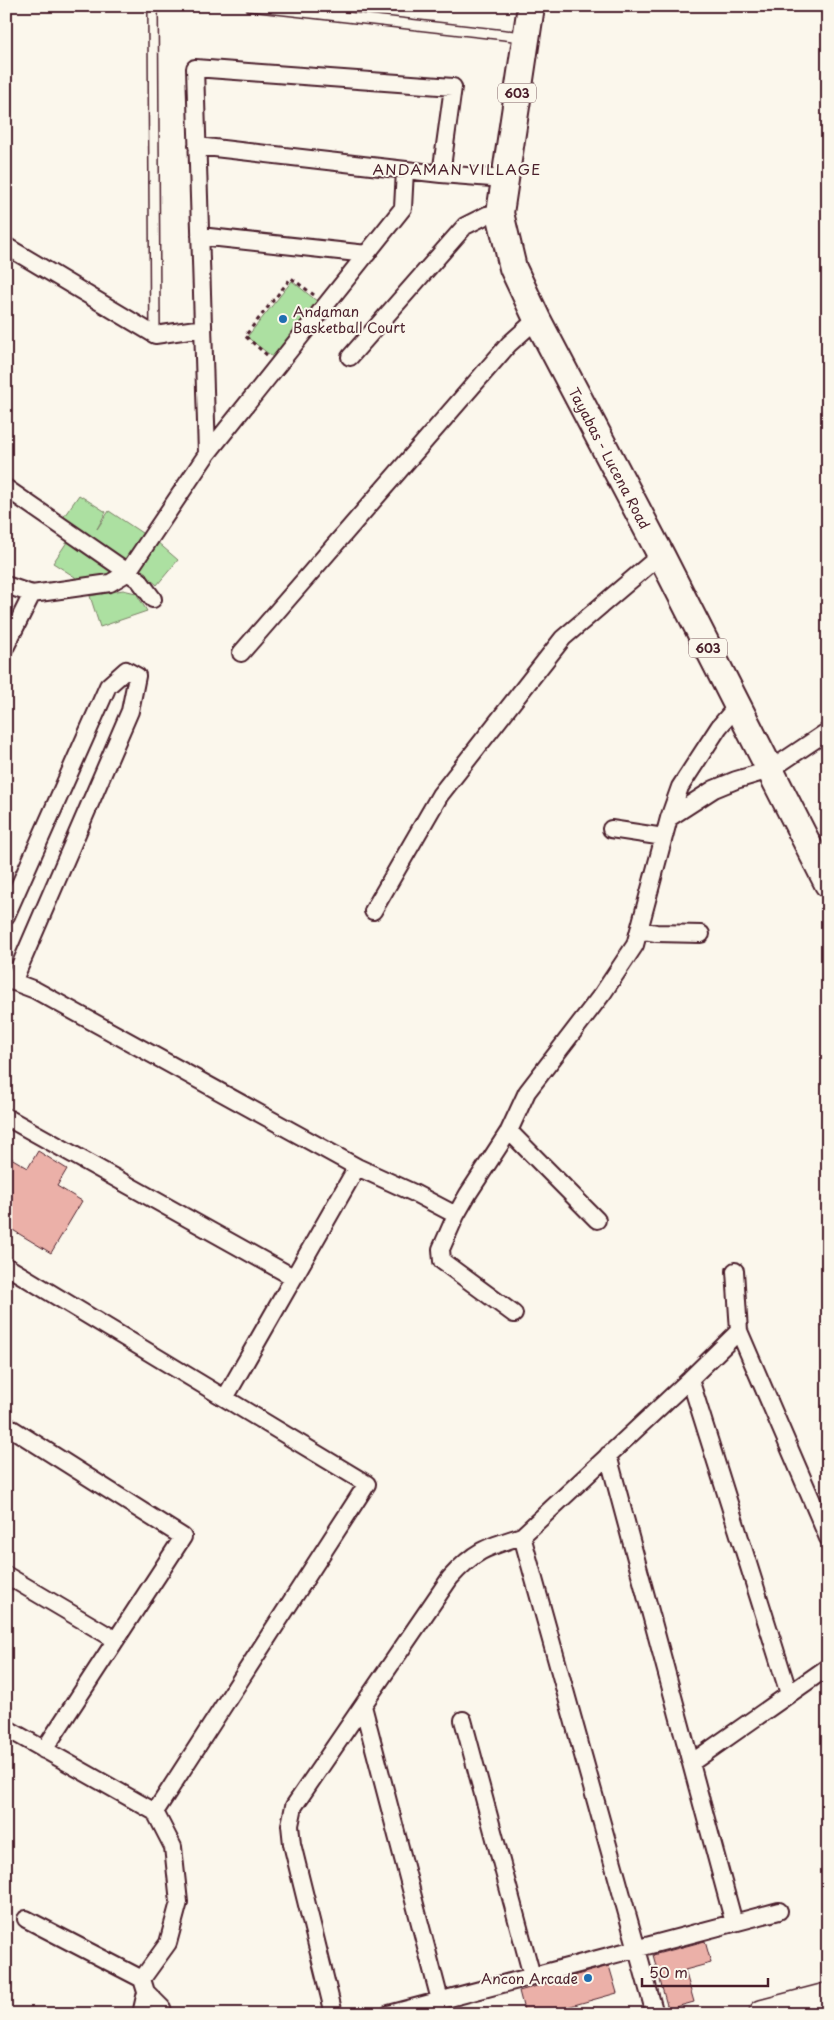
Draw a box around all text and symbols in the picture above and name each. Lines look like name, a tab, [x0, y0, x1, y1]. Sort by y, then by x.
road number: 603	[498, 84, 536, 102]
district label: ANDAMAN VILLAGE	[373, 157, 541, 180]
place label: Andaman Basketball Court	[293, 301, 406, 338]
marker: Andaman Basketball Court	[277, 313, 289, 325]
street label: Tayabas - Lucena Road	[564, 383, 656, 532]
road number: 603	[689, 638, 727, 658]
scale bar	[642, 1955, 768, 1987]
text: 50 m	[649, 1960, 688, 1983]
place label: Ancon Arcade	[481, 1968, 578, 1989]
marker: Ancon Arcade	[582, 1972, 594, 1984]

